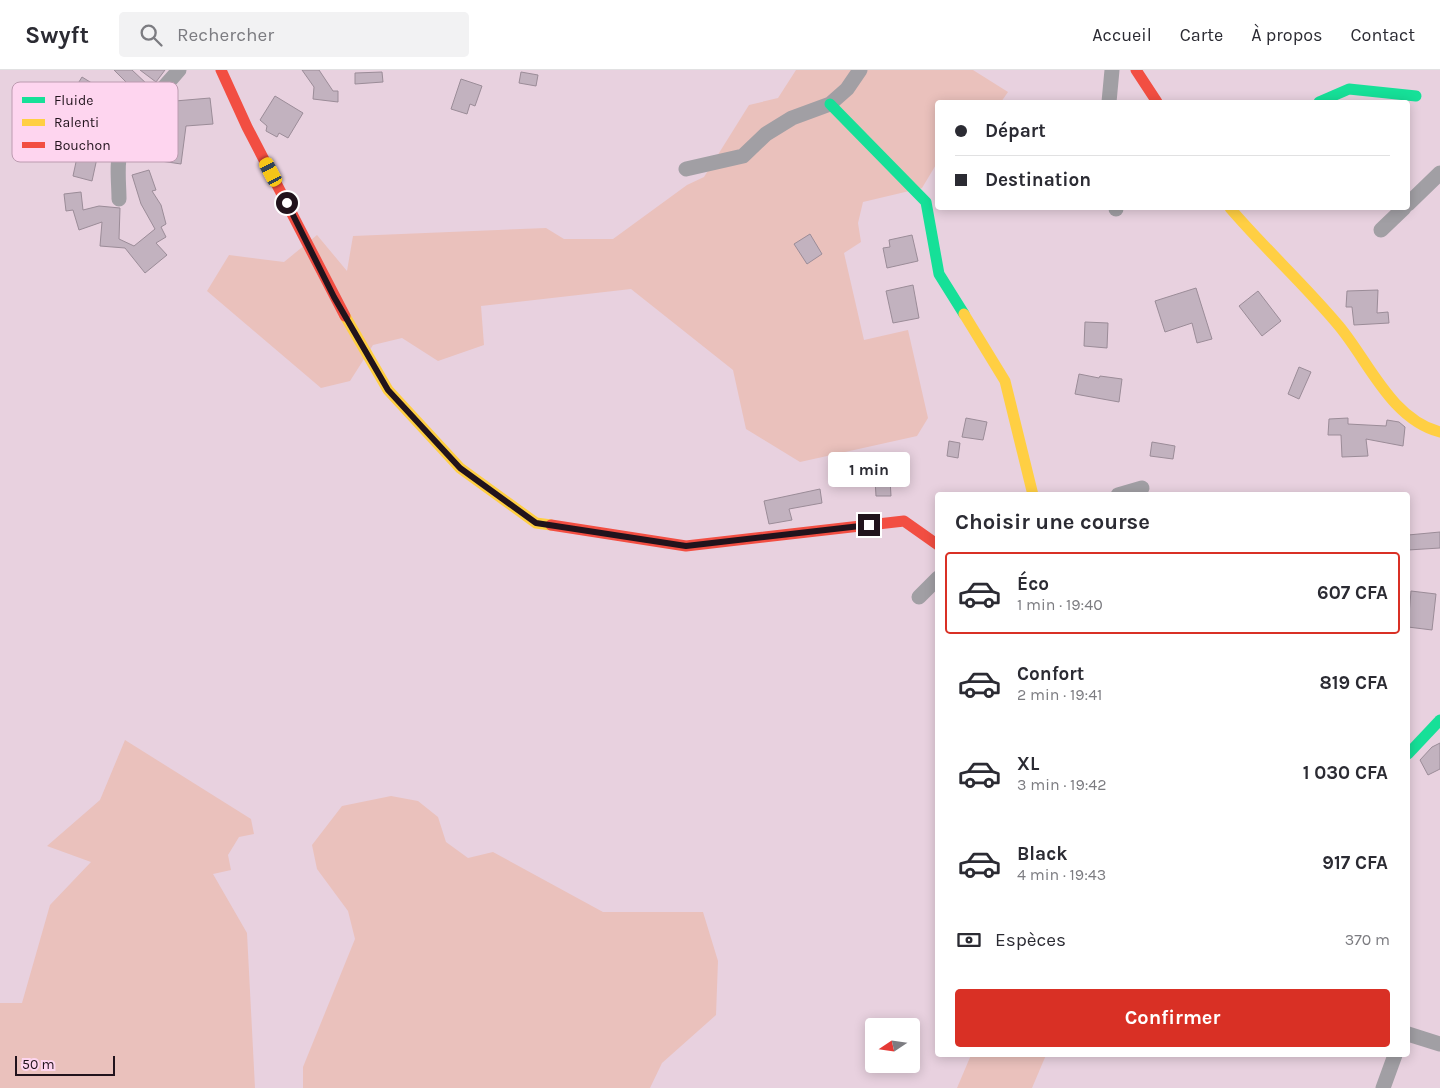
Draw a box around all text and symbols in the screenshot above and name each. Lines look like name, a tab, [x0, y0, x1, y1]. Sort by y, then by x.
search box	[119, 12, 469, 57]
text: Swyft	[25, 21, 89, 49]
icon: search	[137, 21, 165, 49]
text: Rechercher	[177, 24, 274, 46]
text: Accueil	[1092, 24, 1152, 46]
text: Carte	[1180, 24, 1223, 46]
text: À propos	[1251, 24, 1323, 46]
text: Contact	[1351, 24, 1415, 46]
legend	[12, 82, 178, 162]
text: Fluide	[54, 92, 93, 109]
text: Ralenti	[54, 114, 99, 131]
text: Départ	[985, 120, 1046, 142]
text: Bouchon	[54, 137, 111, 154]
car	[257, 155, 284, 189]
text: Destination	[985, 169, 1091, 191]
route start	[276, 192, 298, 214]
callout: 1 min	[828, 452, 910, 488]
text: 1 min	[849, 460, 889, 479]
text: Choisir une course	[955, 509, 1150, 535]
route end	[858, 514, 880, 536]
icon: car	[957, 571, 1002, 616]
text: Éco	[1017, 573, 1049, 595]
text: 607 CFA	[1317, 582, 1388, 604]
text: 1 min · 19:40	[1017, 595, 1103, 614]
icon: car	[957, 661, 1002, 706]
text: Confort	[1017, 663, 1084, 685]
text: 819 CFA	[1319, 672, 1388, 694]
text: 2 min · 19:41	[1017, 685, 1102, 704]
icon: car	[957, 751, 1002, 796]
text: XL	[1017, 753, 1039, 775]
text: 1 030 CFA	[1303, 762, 1388, 784]
text: 3 min · 19:42	[1017, 775, 1107, 794]
icon: car	[957, 841, 1002, 886]
text: Black	[1017, 843, 1068, 865]
text: 917 CFA	[1322, 852, 1388, 874]
text: 4 min · 19:43	[1017, 865, 1106, 884]
icon: cash	[955, 926, 983, 954]
text: Espèces	[995, 929, 1066, 951]
text: 370 m	[1345, 930, 1390, 949]
button: Confirmer	[955, 989, 1390, 1047]
north arrow	[865, 1018, 920, 1072]
map controls	[865, 1018, 920, 1073]
scale bar	[15, 1053, 115, 1076]
text: 50 m	[22, 1056, 55, 1073]

